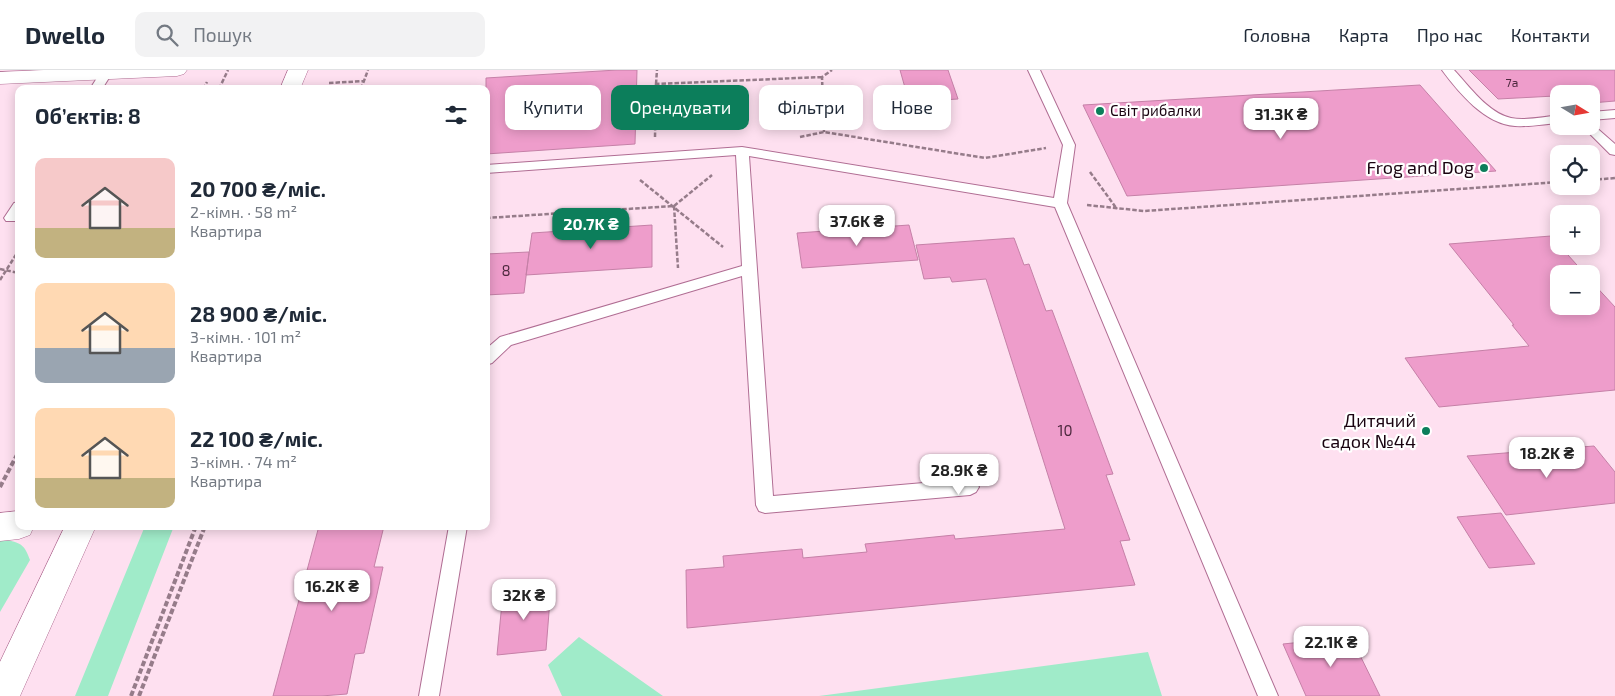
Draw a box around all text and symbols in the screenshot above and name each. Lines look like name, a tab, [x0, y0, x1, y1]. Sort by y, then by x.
search box	[135, 12, 485, 57]
text: Dwello	[25, 20, 105, 49]
icon: search	[153, 21, 181, 49]
text: Пошук	[193, 23, 252, 46]
text: Головна	[1243, 24, 1311, 46]
text: Карта	[1339, 24, 1389, 46]
text: Про нас	[1417, 24, 1483, 46]
text: Контакти	[1511, 24, 1590, 46]
house number: 7а	[1506, 75, 1518, 89]
chip: Купити	[505, 85, 601, 130]
chip: Орендувати	[611, 85, 749, 130]
chip: Фільтри	[759, 85, 863, 130]
chip: Нове	[873, 85, 951, 130]
north arrow	[1550, 85, 1600, 135]
map controls	[1550, 85, 1600, 315]
pin: 31.3K ₴	[1235, 98, 1327, 140]
icon: filters	[442, 101, 470, 129]
place label: Світ рибалки	[1110, 101, 1201, 119]
text: Об’єктів: 8	[35, 103, 141, 128]
text: 31.3K ₴	[1254, 104, 1308, 123]
marker: Світ рибалки	[1094, 105, 1106, 117]
button: locate	[1550, 145, 1600, 195]
place label: Frog and Dog	[1366, 156, 1474, 178]
marker: Frog and Dog	[1478, 162, 1490, 174]
text: 20 700 ₴/міс.	[190, 176, 326, 201]
icon: home	[75, 178, 135, 238]
text: 2-кімн. · 58 m²	[190, 202, 297, 221]
pin: 37.6K ₴	[811, 204, 903, 247]
button: +	[1550, 205, 1600, 255]
pin: 20.7K ₴	[545, 208, 637, 250]
text: 37.6K ₴	[830, 211, 884, 230]
text: 20.7K ₴	[563, 214, 619, 233]
text: Квартира	[190, 221, 262, 240]
house number: 8	[501, 261, 511, 279]
button: −	[1550, 265, 1600, 315]
text: 28 900 ₴/міс.	[190, 301, 327, 326]
icon: home	[75, 303, 135, 363]
text: 3-кімн. · 101 m²	[190, 327, 301, 346]
text: Квартира	[190, 346, 262, 365]
place label: Дитячий садок №44	[1321, 409, 1416, 452]
house number: 10	[1057, 421, 1073, 439]
marker: Дитячий садок №44	[1420, 425, 1432, 437]
text: 22 100 ₴/міс.	[190, 426, 323, 451]
icon: home	[75, 428, 135, 488]
pin: 18.2K ₴	[1501, 436, 1593, 479]
text: 18.2K ₴	[1520, 443, 1574, 462]
text: 3-кімн. · 74 m²	[190, 452, 297, 471]
pin: 28.9K ₴	[913, 454, 1005, 496]
text: 28.9K ₴	[931, 460, 987, 479]
text: Квартира	[190, 471, 262, 490]
pin: 16.2K ₴	[286, 570, 378, 612]
text: 16.2K ₴	[305, 576, 359, 595]
pin: 32K ₴	[489, 578, 559, 621]
text: 32K ₴	[503, 585, 545, 604]
pin: 22.1K ₴	[1285, 626, 1377, 668]
text: 22.1K ₴	[1305, 632, 1357, 651]

